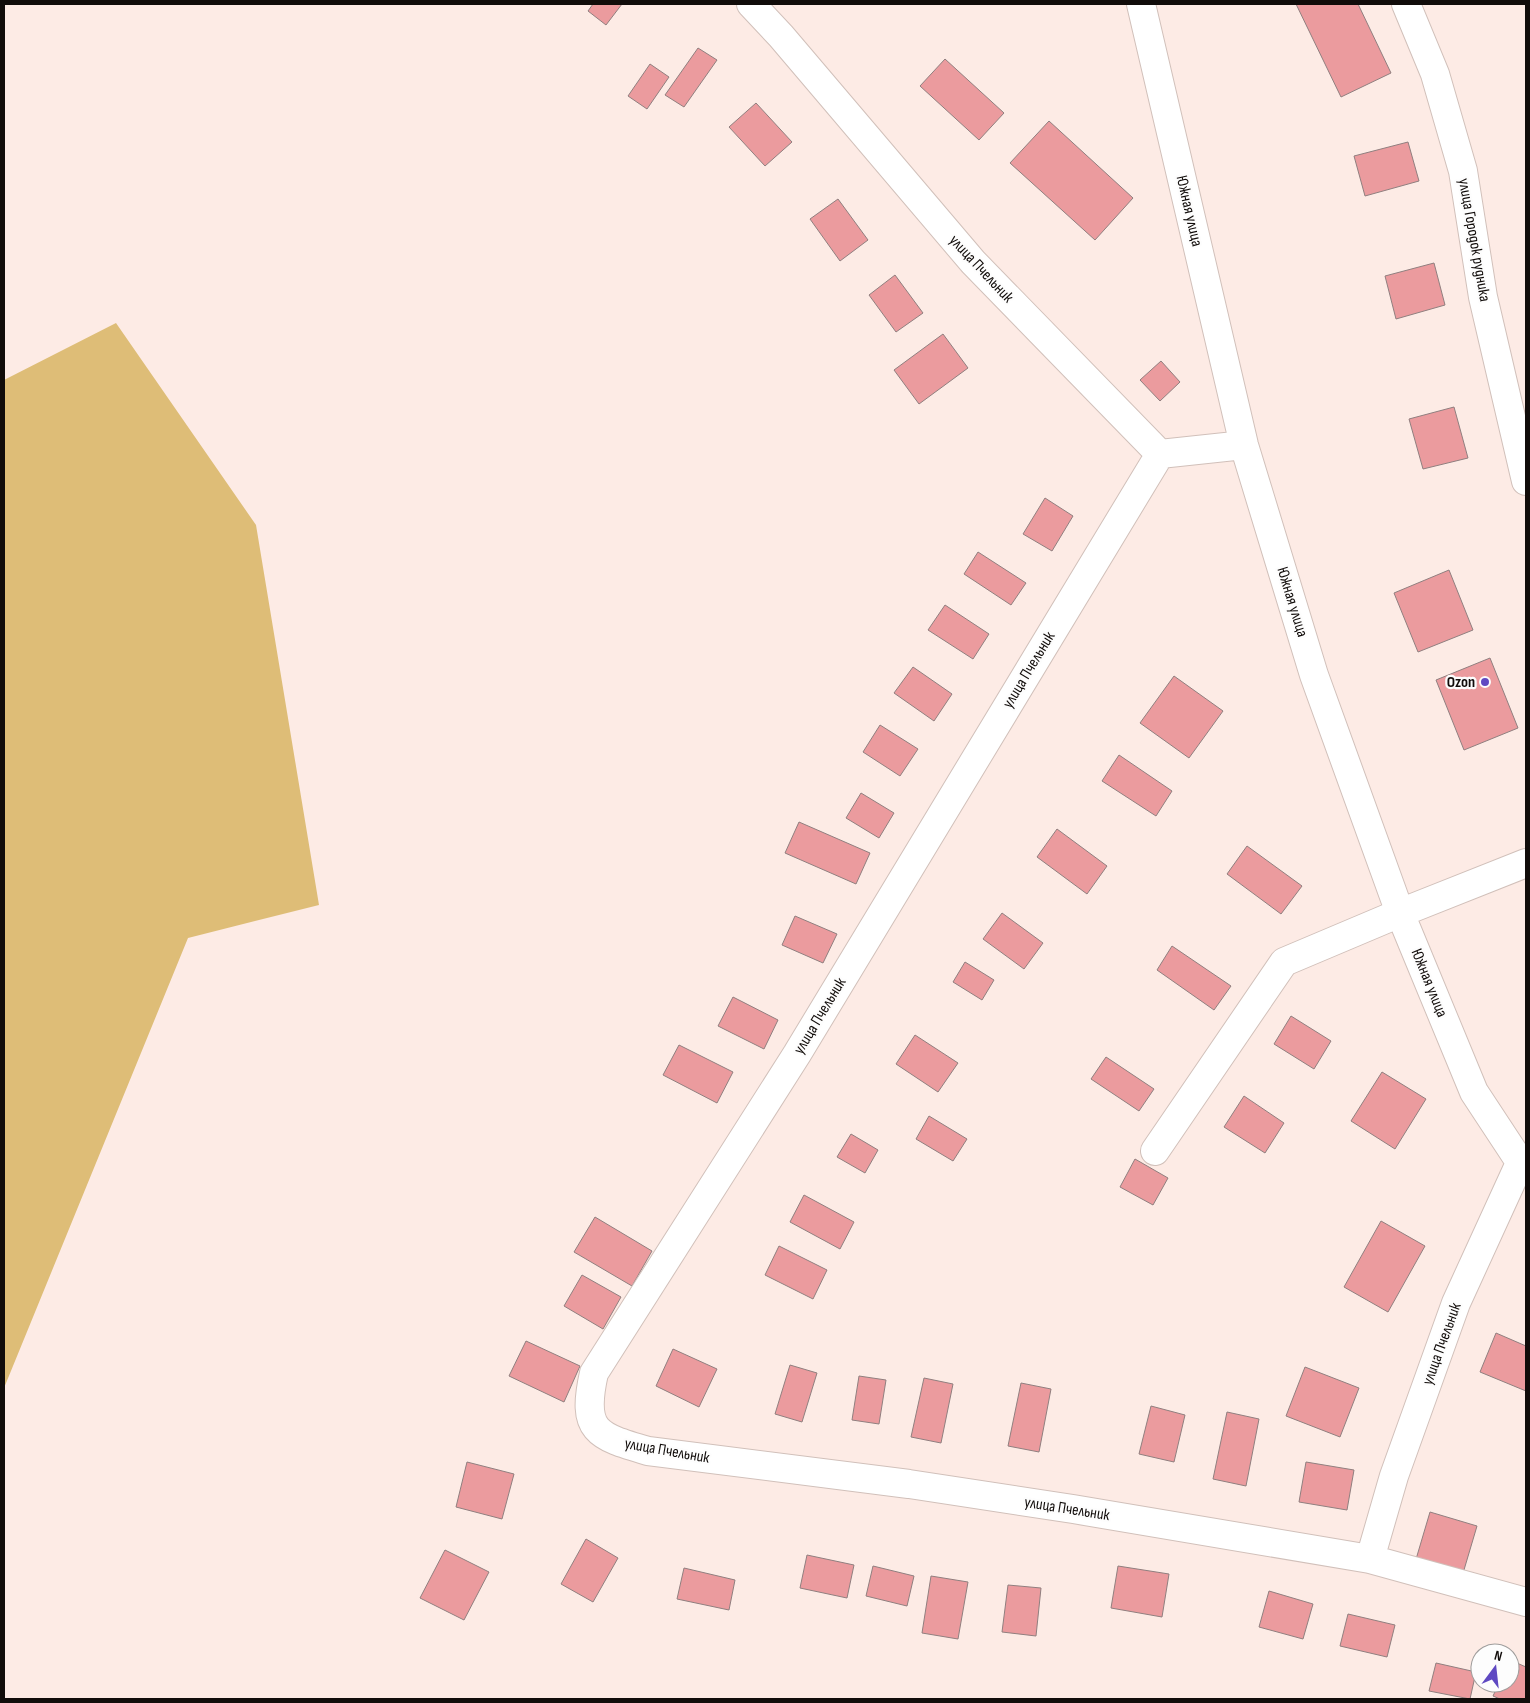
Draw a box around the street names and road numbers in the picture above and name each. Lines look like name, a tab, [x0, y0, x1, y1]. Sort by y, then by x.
street label: Южная улица	[1172, 174, 1206, 248]
street label: улица Городок рудника	[1454, 177, 1494, 303]
street label: улица Пчельник	[945, 231, 1018, 308]
street label: Южная улица	[1272, 565, 1312, 639]
street label: улица Пчельник	[999, 627, 1060, 712]
street label: Южная улица	[1407, 946, 1451, 1020]
street label: улица Пчельник	[790, 973, 851, 1058]
street label: улица Пчельник	[1418, 1299, 1466, 1388]
street label: улица Пчельник	[623, 1434, 712, 1468]
street label: улица Пчельник	[1023, 1493, 1112, 1525]

